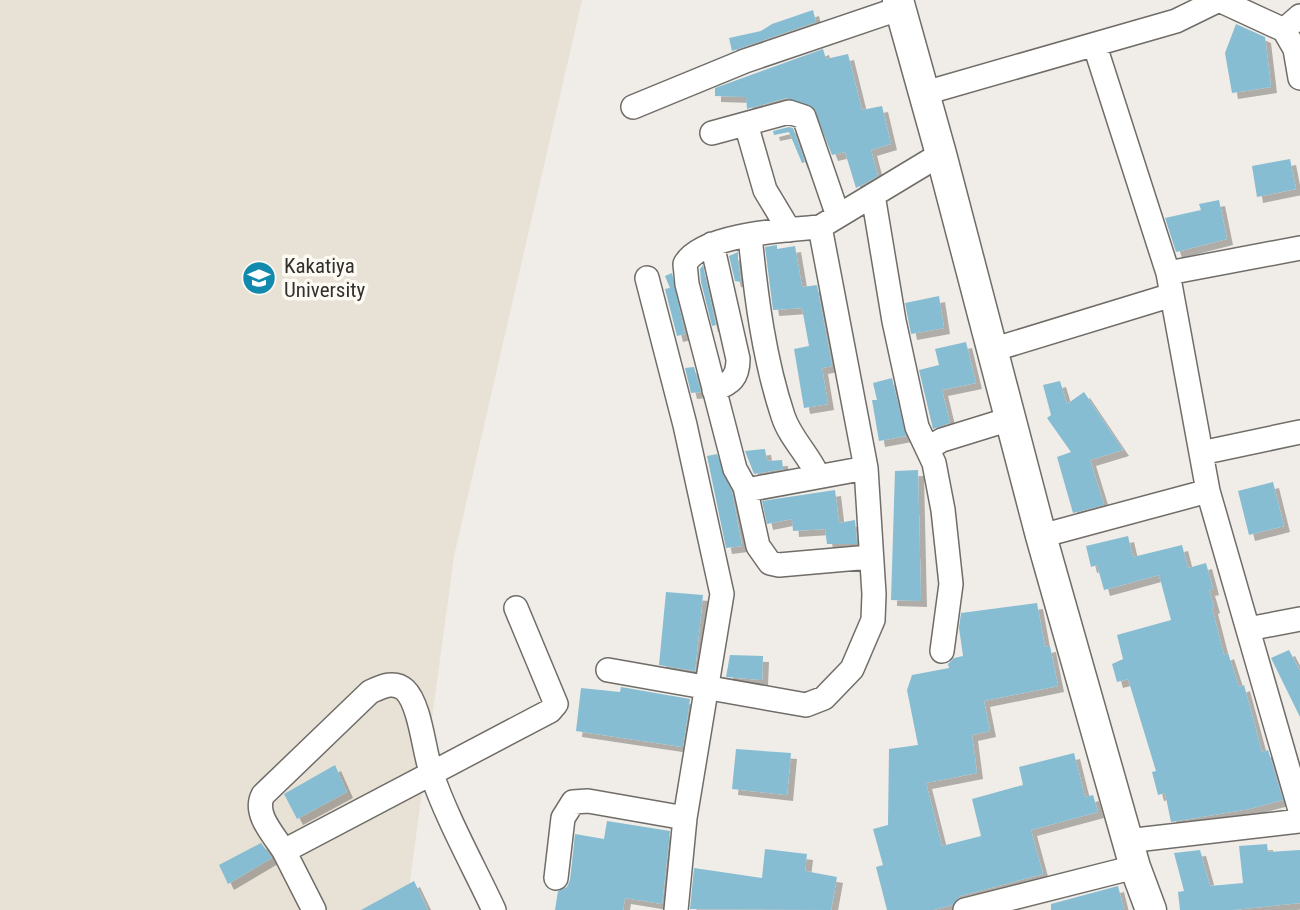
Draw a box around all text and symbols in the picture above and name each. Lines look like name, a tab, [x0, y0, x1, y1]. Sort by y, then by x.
place label: Kakatiya University	[284, 254, 365, 302]
school or university icon: Kakatiya University	[240, 259, 278, 297]

